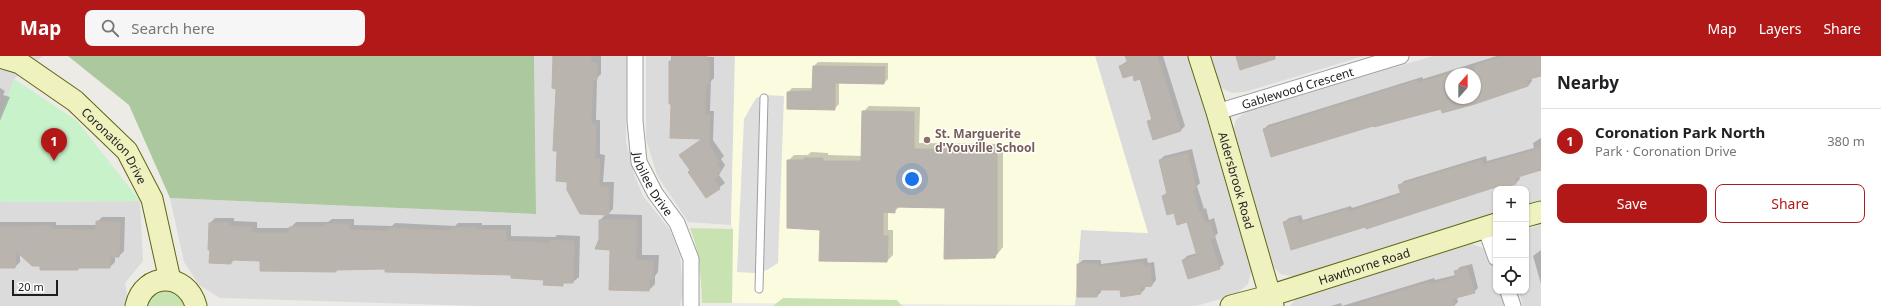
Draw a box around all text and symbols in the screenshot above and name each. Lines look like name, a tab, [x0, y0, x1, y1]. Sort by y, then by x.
search box	[85, 10, 365, 46]
text: Map	[20, 15, 61, 41]
icon: search	[99, 17, 121, 39]
text: Search here	[131, 18, 215, 38]
text: Map	[1708, 19, 1737, 38]
text: Layers	[1759, 19, 1801, 38]
text: Share	[1823, 19, 1861, 38]
street label: Gablewood Crescent	[1239, 62, 1356, 113]
north arrow	[1445, 68, 1481, 104]
text: Nearby	[1557, 71, 1619, 94]
street label: Coronation Drive	[78, 103, 151, 187]
text: Coronation Park North	[1595, 122, 1765, 142]
place label: St. Marguerite d'Youville School	[935, 125, 1035, 156]
pin: 1	[41, 128, 67, 161]
street label: Aldersbrook Road	[1215, 130, 1259, 231]
text: 1	[1566, 132, 1574, 150]
text: 380 m	[1827, 132, 1865, 150]
marker: St. Marguerite d'Youville School	[922, 135, 932, 145]
text: Park · Coronation Drive	[1595, 142, 1737, 160]
street label: Jubilee Drive	[630, 151, 678, 219]
your location	[902, 169, 922, 189]
button: Save	[1557, 184, 1707, 223]
button: Share	[1715, 184, 1865, 223]
map controls	[1493, 186, 1529, 294]
button: +	[1493, 186, 1529, 222]
button: −	[1493, 222, 1529, 258]
street label: Hawthorne Road	[1316, 243, 1412, 288]
button: locate	[1493, 258, 1529, 294]
scale bar	[12, 278, 58, 297]
text: 20 m	[18, 279, 44, 294]

